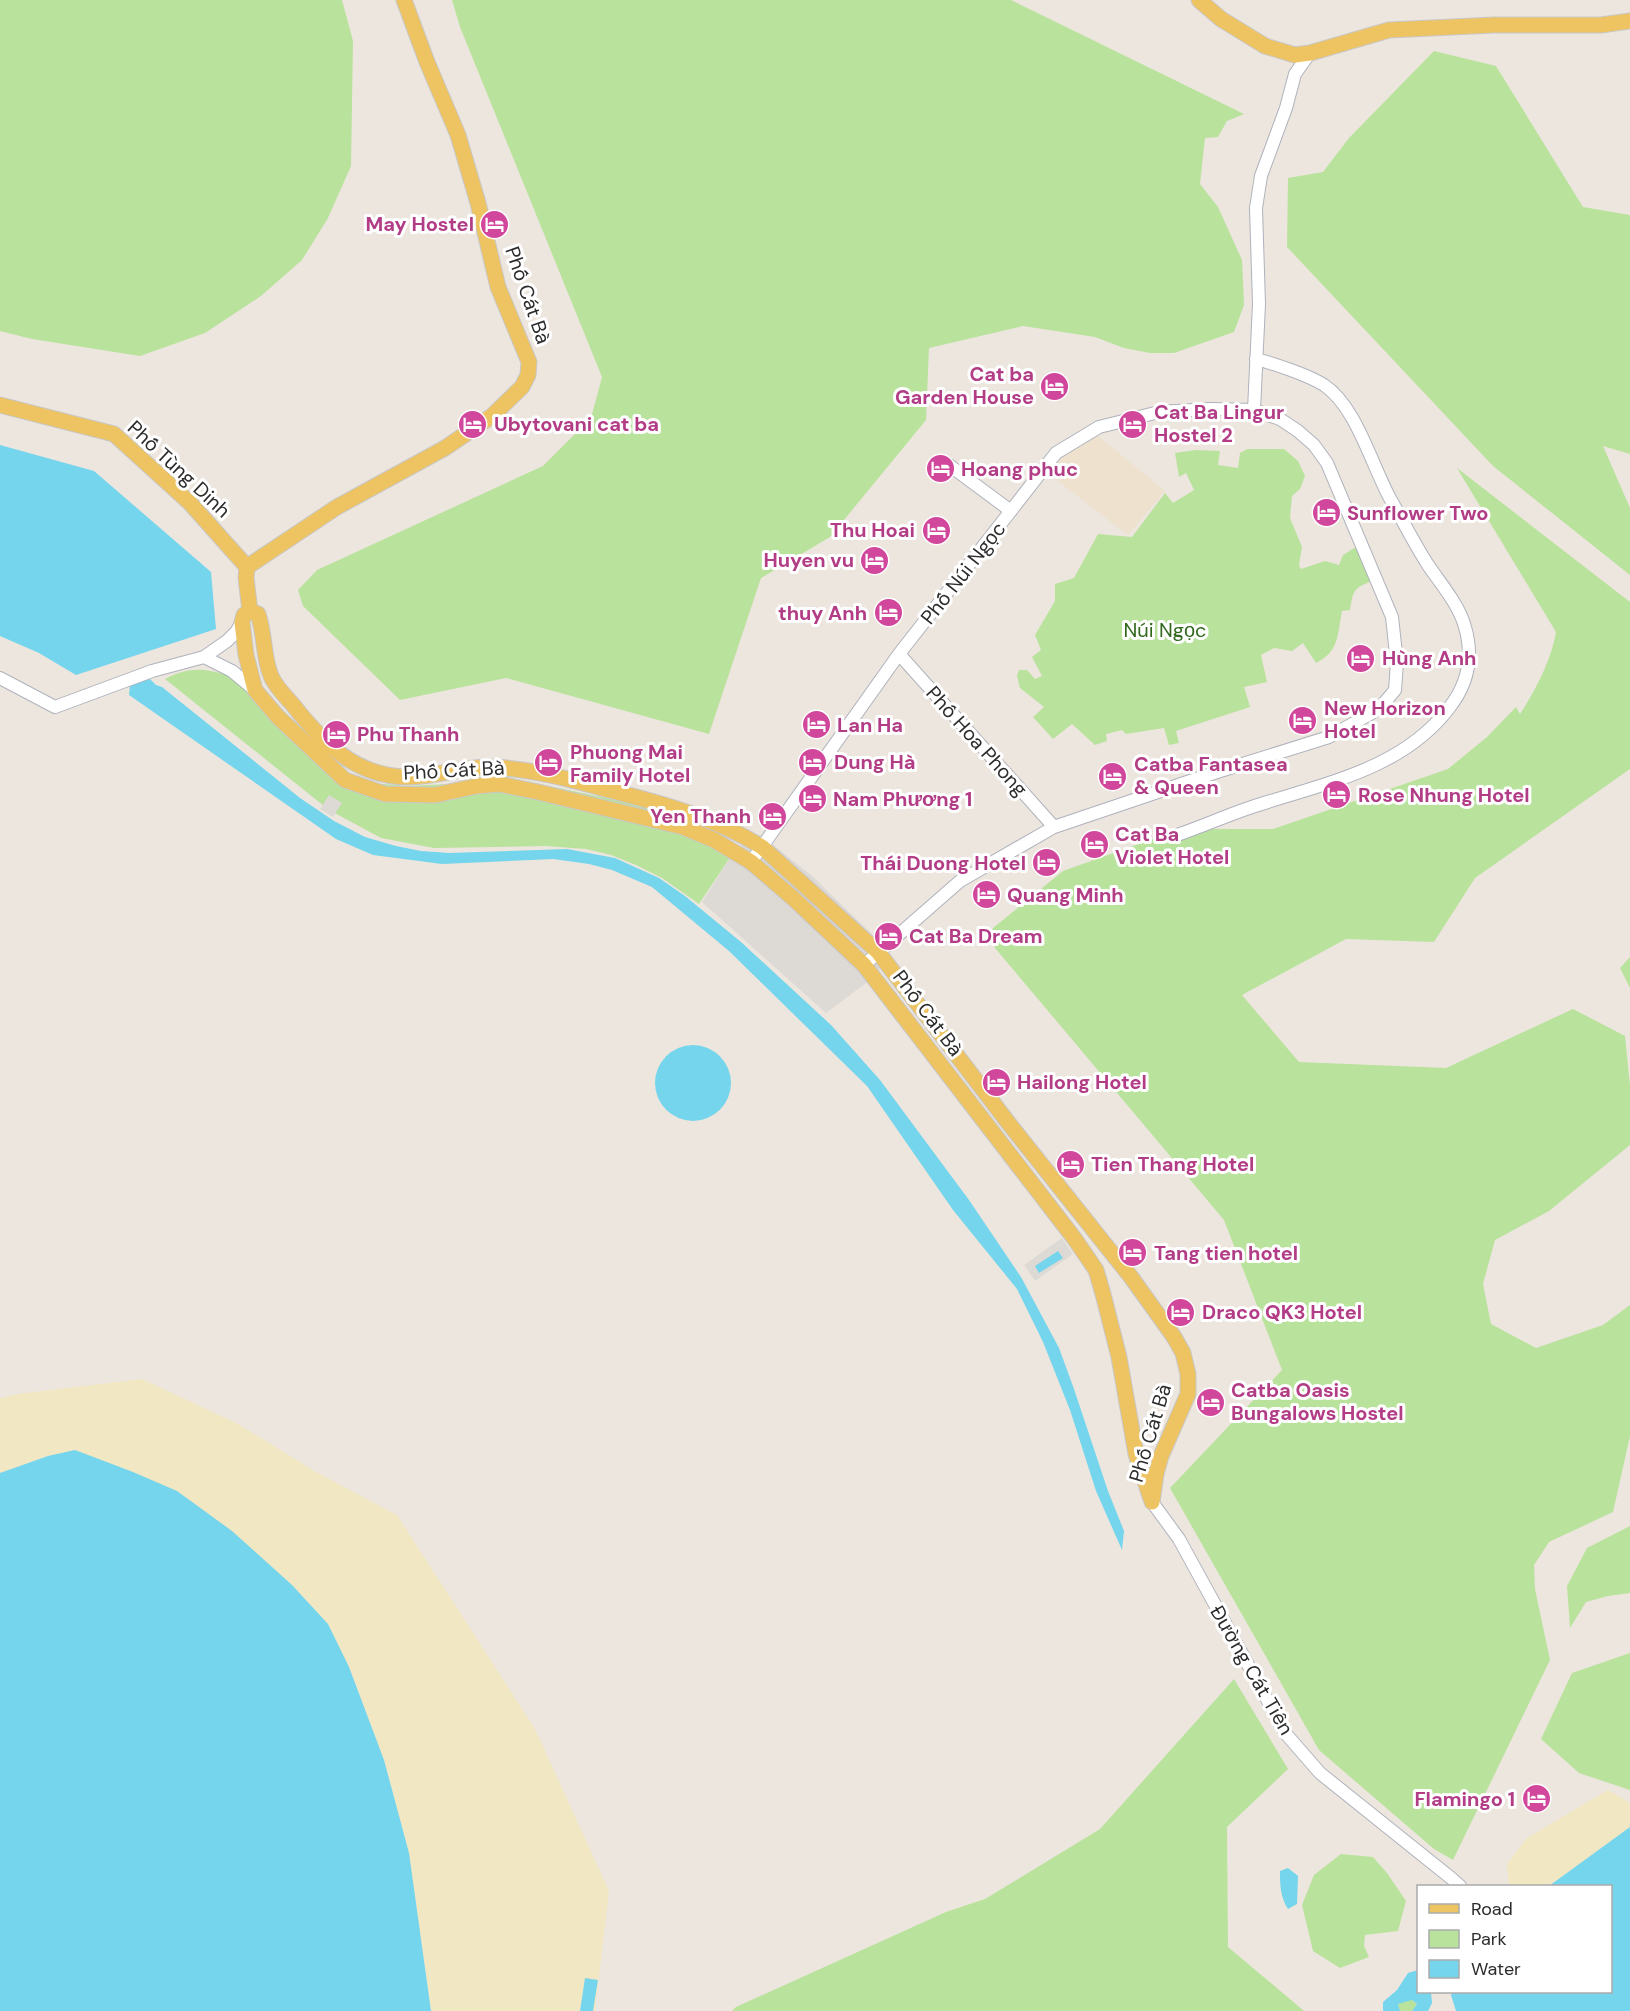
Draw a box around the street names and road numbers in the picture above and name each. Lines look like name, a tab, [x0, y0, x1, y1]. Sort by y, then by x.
street label: Phố Cát Bà	[499, 243, 557, 347]
street label: Phố Tùng Dinh	[122, 415, 236, 523]
street label: Phố Núi Ngọc	[915, 516, 1011, 630]
street label: Phố Hoa Phong	[921, 680, 1033, 802]
street label: Phố Cát Bà	[403, 754, 505, 786]
street label: Phố Cát Bà	[887, 965, 969, 1061]
street label: Phố Cát Bà	[1123, 1381, 1177, 1485]
street label: Đường Cát Tiên	[1204, 1600, 1300, 1740]

